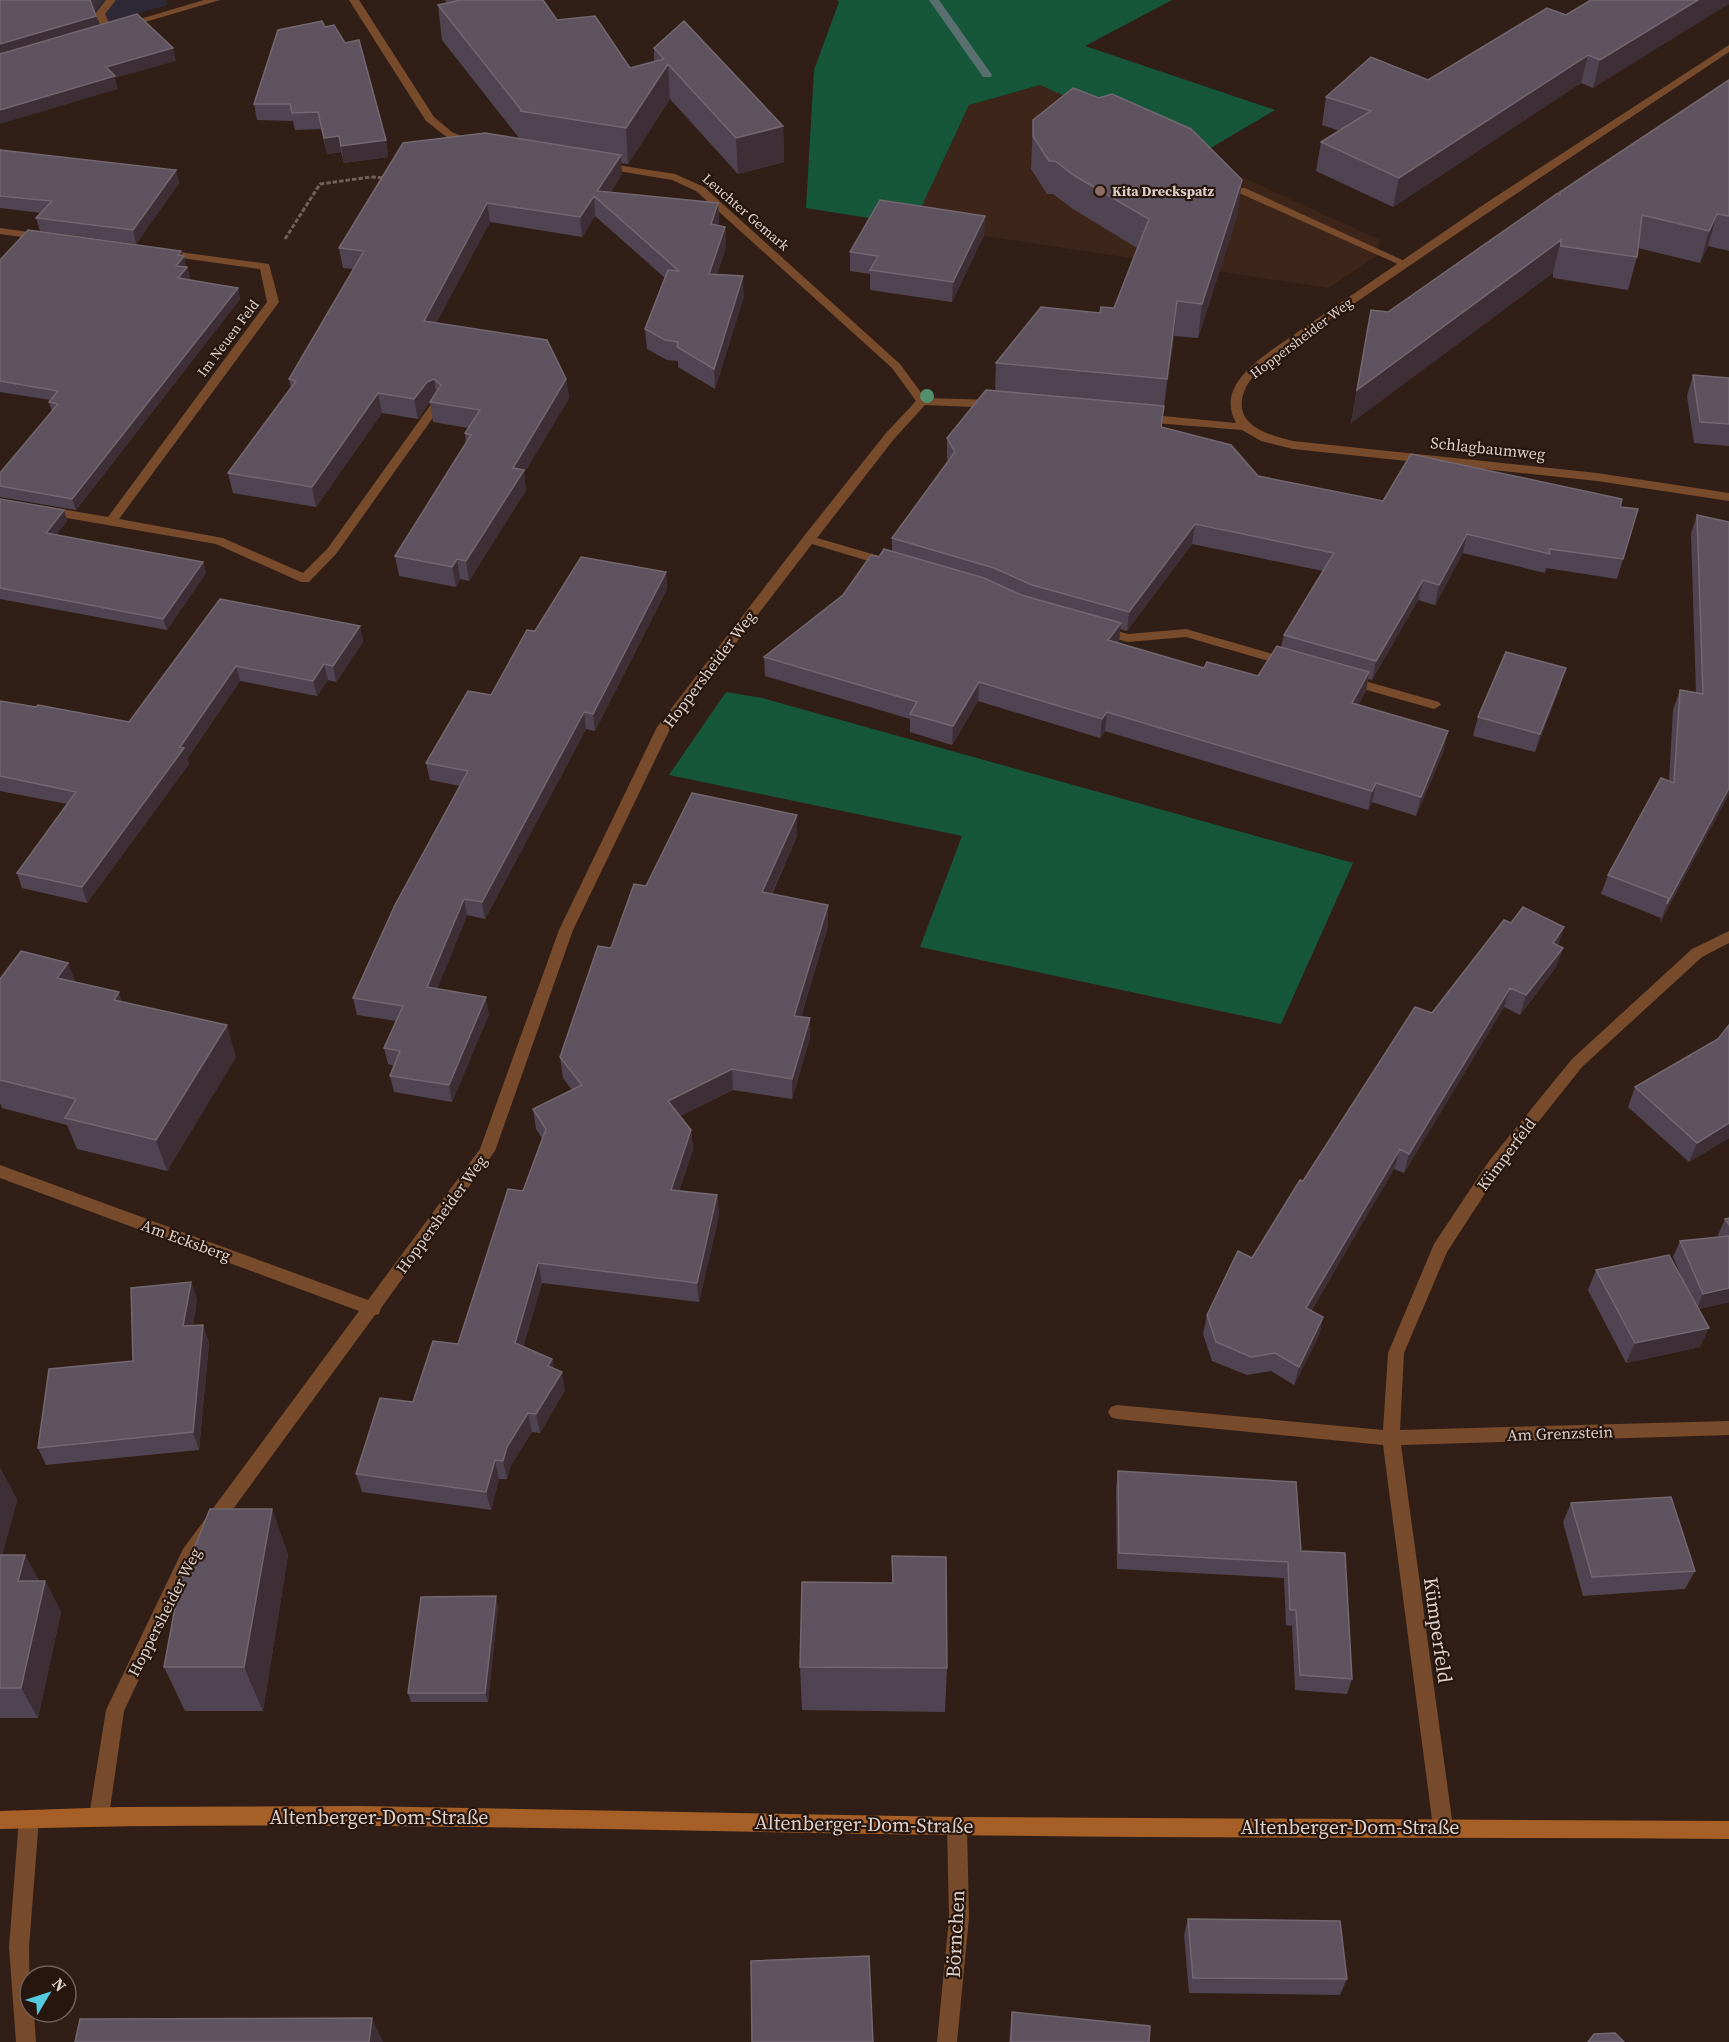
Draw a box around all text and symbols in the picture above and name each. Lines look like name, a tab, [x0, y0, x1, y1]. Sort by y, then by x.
street label: Leuchter Gemark	[698, 169, 794, 256]
place label: Kita Dreckspatz	[1112, 181, 1214, 201]
marker: Kita Dreckspatz	[1093, 184, 1107, 198]
street label: Hoppersheider Weg	[1246, 293, 1356, 383]
street label: Im Neuen Feld	[192, 295, 264, 381]
street label: Schlagbaumweg	[1430, 431, 1546, 465]
street label: Hoppersheider Weg	[658, 606, 760, 732]
street label: Kümperfeld	[1472, 1113, 1540, 1195]
street label: Hoppersheider Weg	[391, 1150, 491, 1278]
street label: Am Ecksberg	[138, 1214, 234, 1266]
street label: Am Grenzstein	[1507, 1420, 1614, 1446]
street label: Hoppersheider Weg	[122, 1544, 206, 1680]
street label: Kümperfeld	[1417, 1575, 1459, 1685]
street label: Altenberger-Dom-Straße	[270, 1803, 488, 1831]
street label: Altenberger-Dom-Straße	[754, 1808, 974, 1840]
street label: Altenberger-Dom-Straße	[1241, 1813, 1459, 1841]
street label: Börnchen	[939, 1889, 971, 1979]
north arrow	[18, 1964, 78, 2024]
text: N	[47, 1973, 72, 1996]

